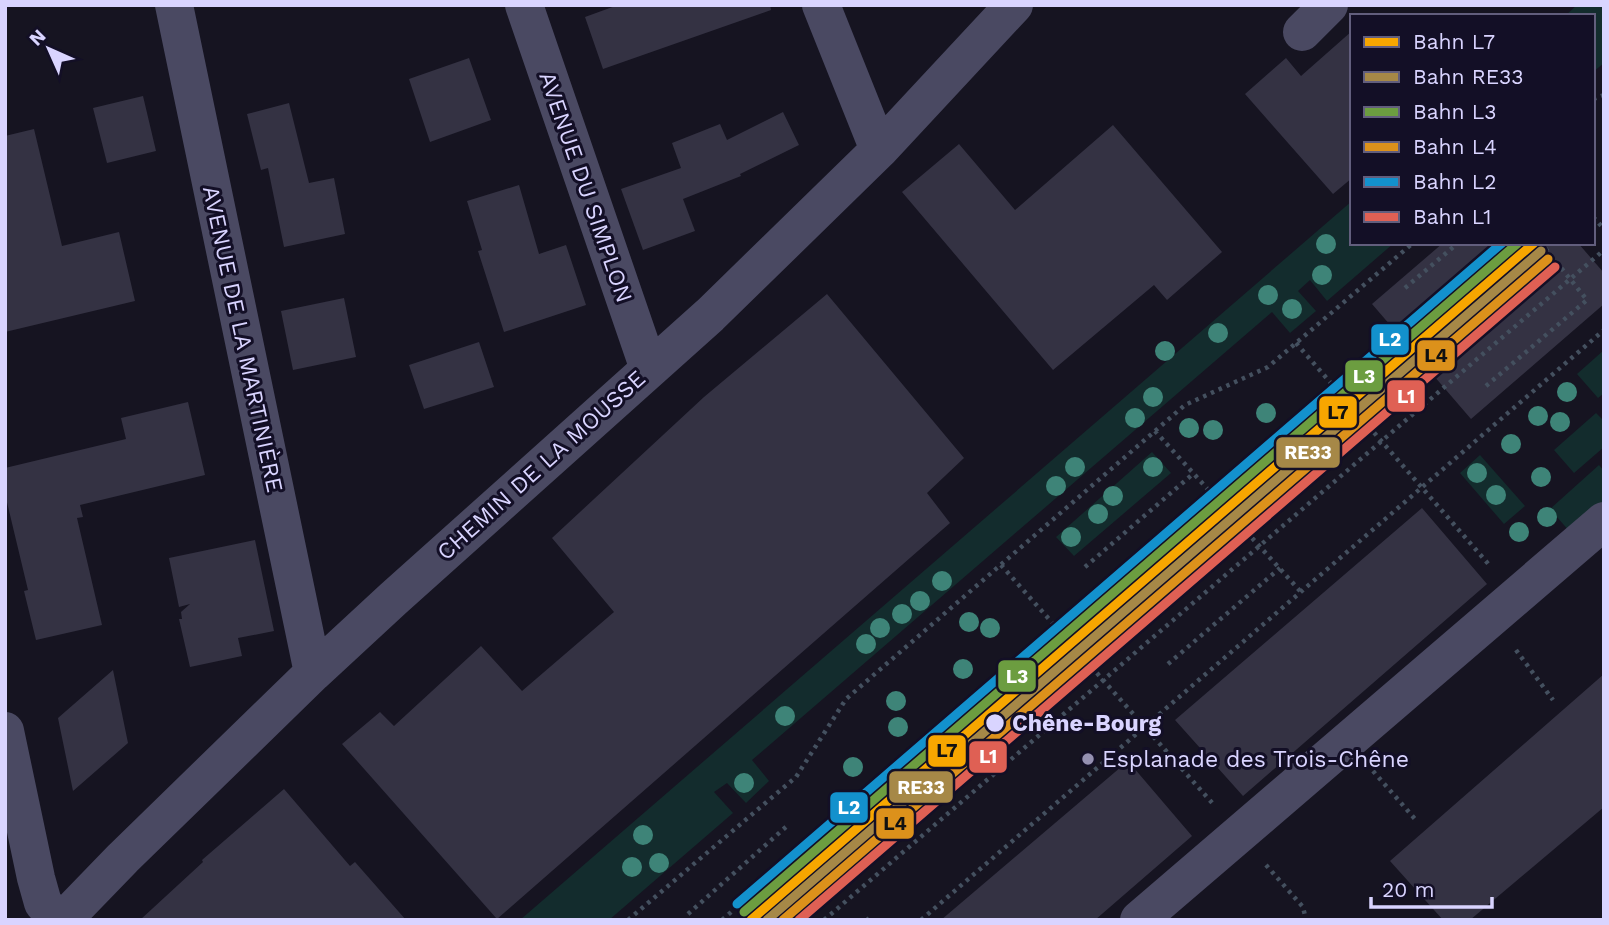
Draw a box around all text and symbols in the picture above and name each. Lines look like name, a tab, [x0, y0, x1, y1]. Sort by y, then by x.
north arrow	[14, 14, 84, 84]
legend	[1350, 14, 1595, 245]
text: N	[24, 24, 50, 50]
text: Bahn L7	[1413, 29, 1495, 54]
text: Bahn RE33	[1413, 64, 1524, 89]
street label: AVENUE DU SIMPLON	[533, 68, 638, 306]
text: Bahn L3	[1413, 99, 1497, 124]
text: Bahn L4	[1413, 134, 1497, 159]
text: Bahn L2	[1413, 169, 1497, 194]
street label: AVENUE DE LA MARTINIÈRE	[197, 183, 288, 495]
text: Bahn L1	[1413, 204, 1491, 229]
line badge: L2	[1370, 323, 1410, 356]
text: L2	[1379, 328, 1401, 351]
line badge: L4	[1416, 339, 1456, 372]
text: L4	[1424, 344, 1448, 367]
line badge: L3	[1344, 359, 1384, 393]
street label: CHEMIN DE LA MOUSSE	[432, 365, 651, 566]
text: L3	[1353, 365, 1375, 388]
line badge: L1	[1386, 379, 1426, 413]
text: L1	[1397, 385, 1415, 408]
line badge: L7	[1318, 395, 1358, 429]
text: L7	[1327, 401, 1349, 424]
line badge: RE33	[1275, 436, 1341, 469]
text: RE33	[1284, 441, 1332, 464]
line badge: L3	[997, 659, 1037, 693]
text: L3	[1006, 665, 1028, 688]
place label: Chêne-Bourg	[1012, 710, 1161, 737]
marker: Chêne-Bourg	[984, 712, 1006, 734]
line badge: L7	[927, 734, 967, 768]
text: L7	[936, 739, 958, 762]
line badge: L1	[968, 740, 1008, 774]
text: L1	[979, 745, 997, 768]
place label: Esplanade des Trois-Chêne	[1102, 746, 1409, 773]
marker: Esplanade des Trois-Chêne	[1080, 751, 1096, 767]
line badge: RE33	[888, 770, 954, 804]
text: RE33	[897, 776, 945, 799]
line badge: L2	[829, 791, 869, 824]
text: L2	[838, 796, 860, 819]
line badge: L4	[875, 807, 915, 840]
text: L4	[883, 812, 907, 835]
scale bar	[1371, 866, 1492, 910]
text: 20 m	[1382, 877, 1434, 902]

